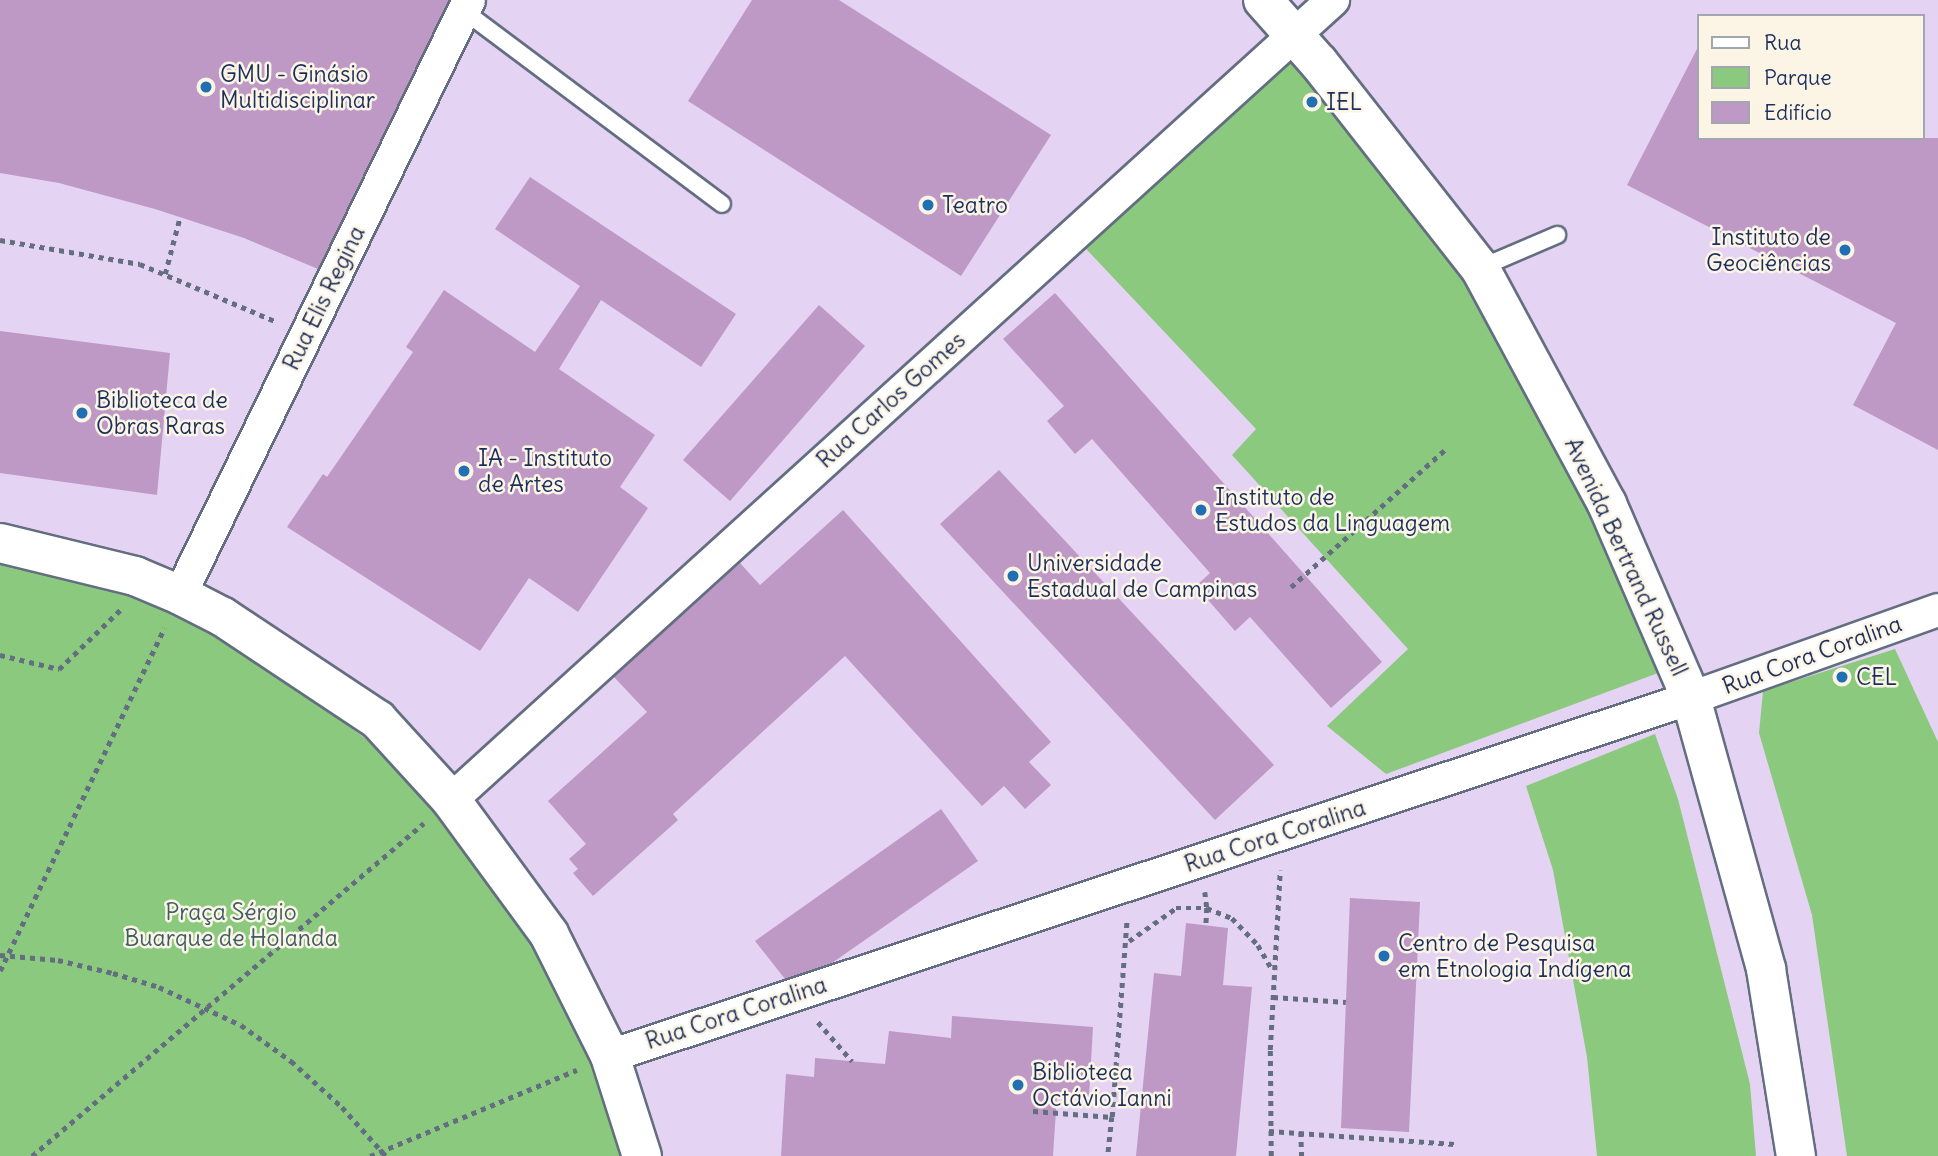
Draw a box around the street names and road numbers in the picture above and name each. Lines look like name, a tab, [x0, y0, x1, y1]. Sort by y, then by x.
street label: Rua Elis Regina	[277, 221, 371, 375]
street label: Rua Carlos Gomes	[811, 326, 971, 474]
street label: Avenida Bertrand Russell	[1559, 434, 1693, 680]
street label: Rua Cora Coralina	[1719, 610, 1905, 700]
street label: Rua Cora Coralina	[1181, 794, 1369, 878]
street label: Rua Cora Coralina	[642, 971, 830, 1055]

